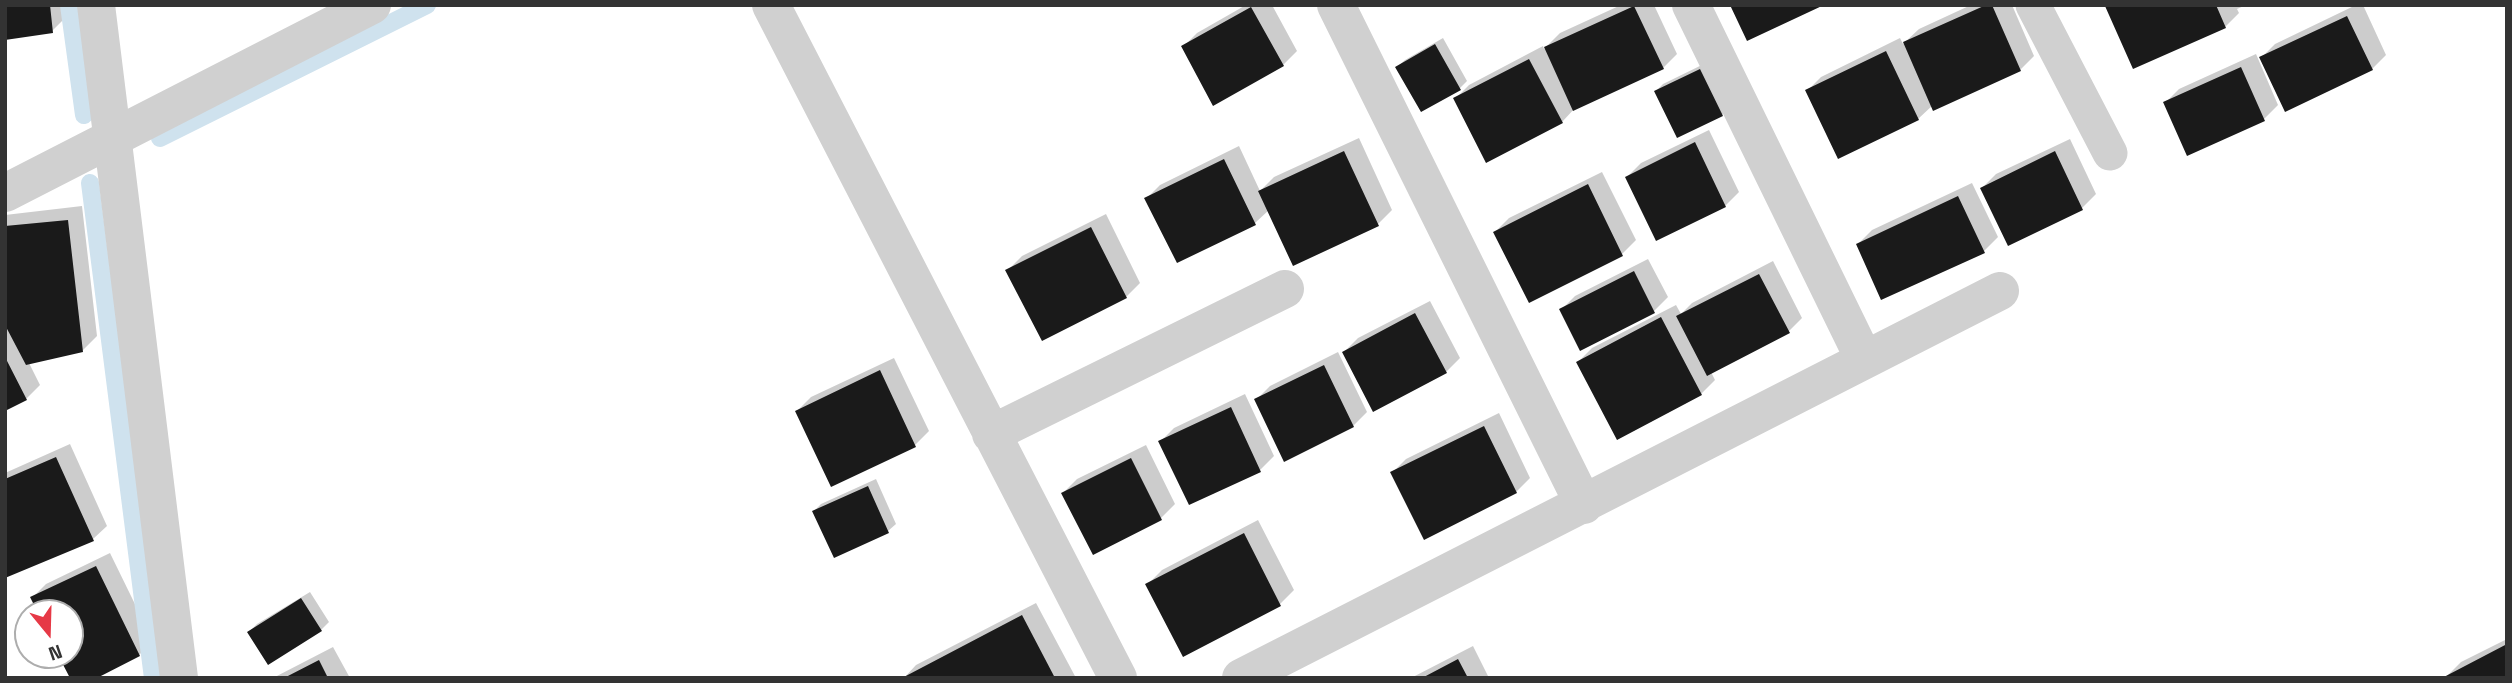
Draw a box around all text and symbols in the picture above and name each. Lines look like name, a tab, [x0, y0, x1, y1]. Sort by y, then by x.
north arrow	[14, 599, 84, 669]
text: N	[45, 639, 65, 666]

